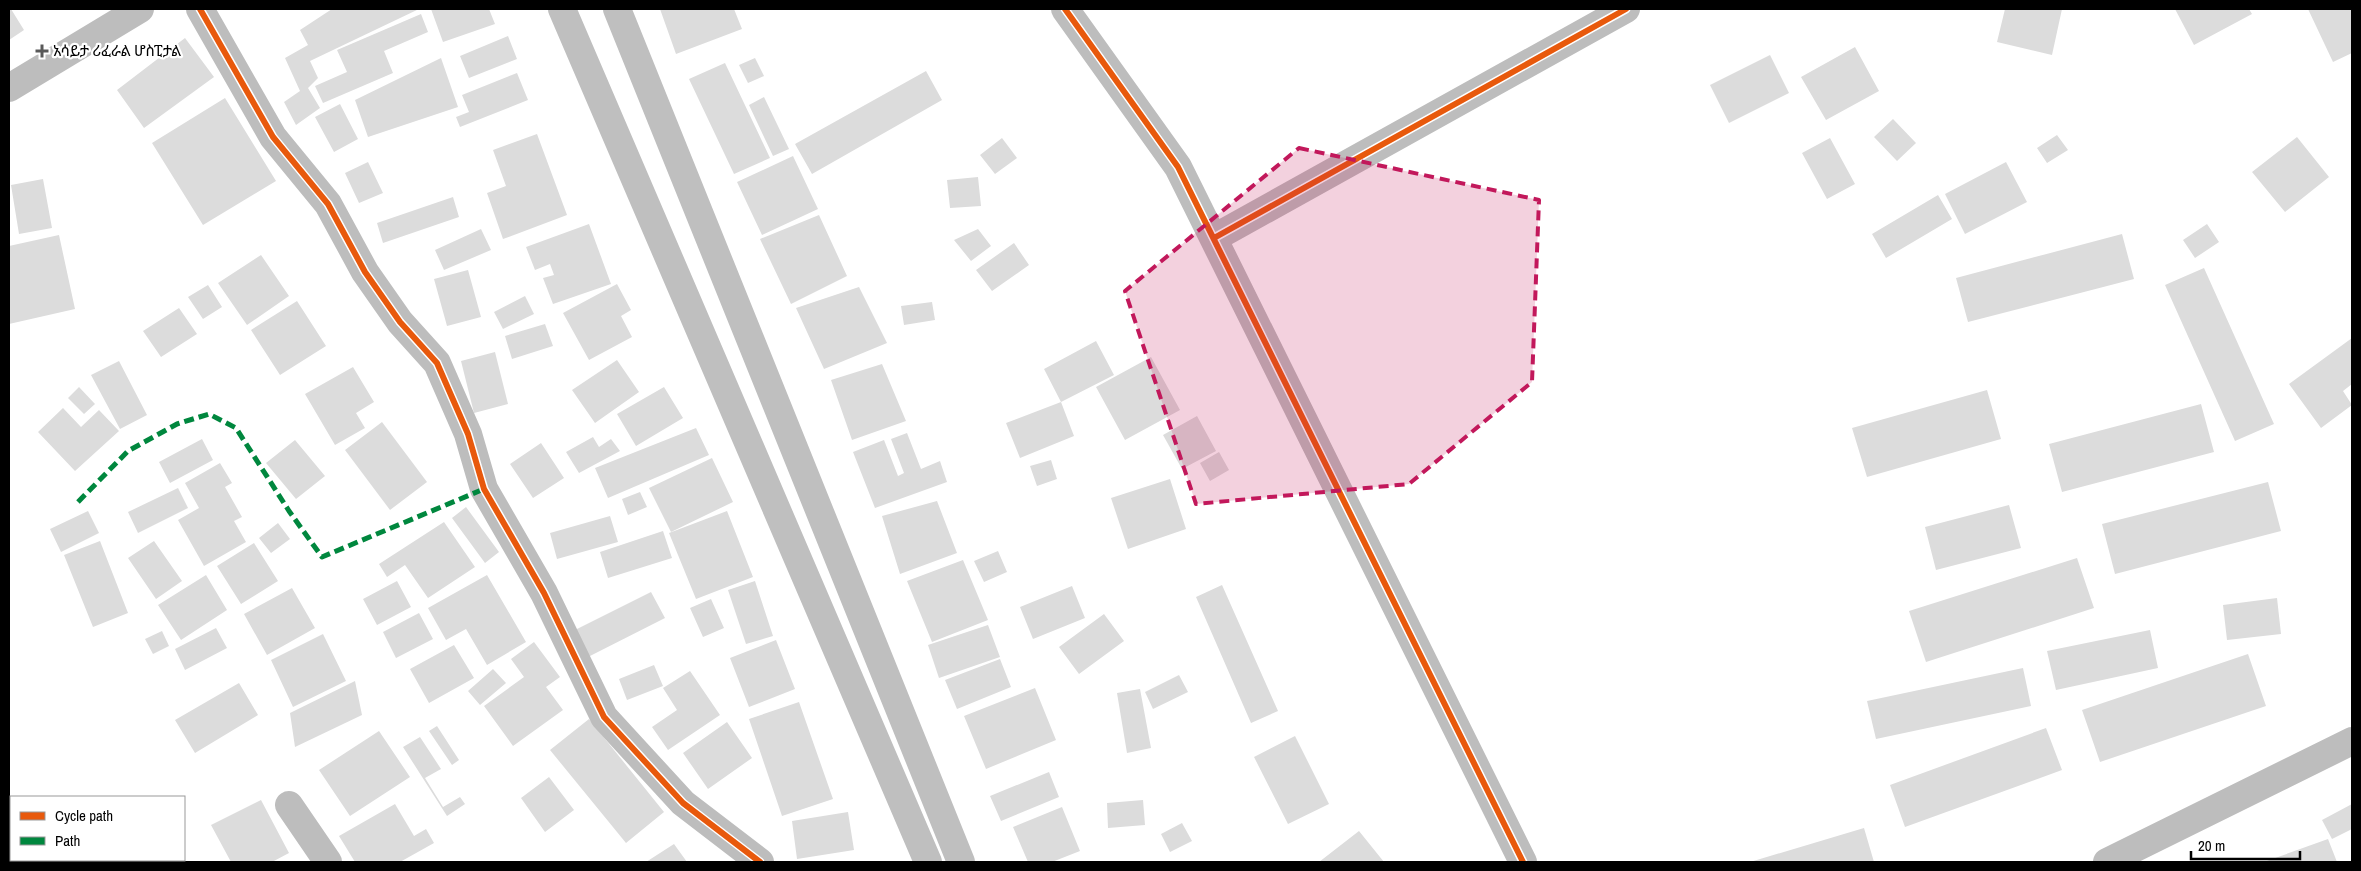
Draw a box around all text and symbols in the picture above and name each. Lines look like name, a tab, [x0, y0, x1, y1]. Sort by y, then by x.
place label: አሳይታ ሪፈራል ሆስፒታል	[53, 40, 181, 61]
marker: አሳይታ ሪፈራል ሆስፒታል	[35, 44, 49, 58]
legend	[10, 796, 185, 861]
text: Cycle path	[55, 805, 113, 826]
scale bar	[2191, 828, 2300, 860]
text: Path	[55, 830, 80, 851]
text: 20 m	[2198, 835, 2225, 856]

